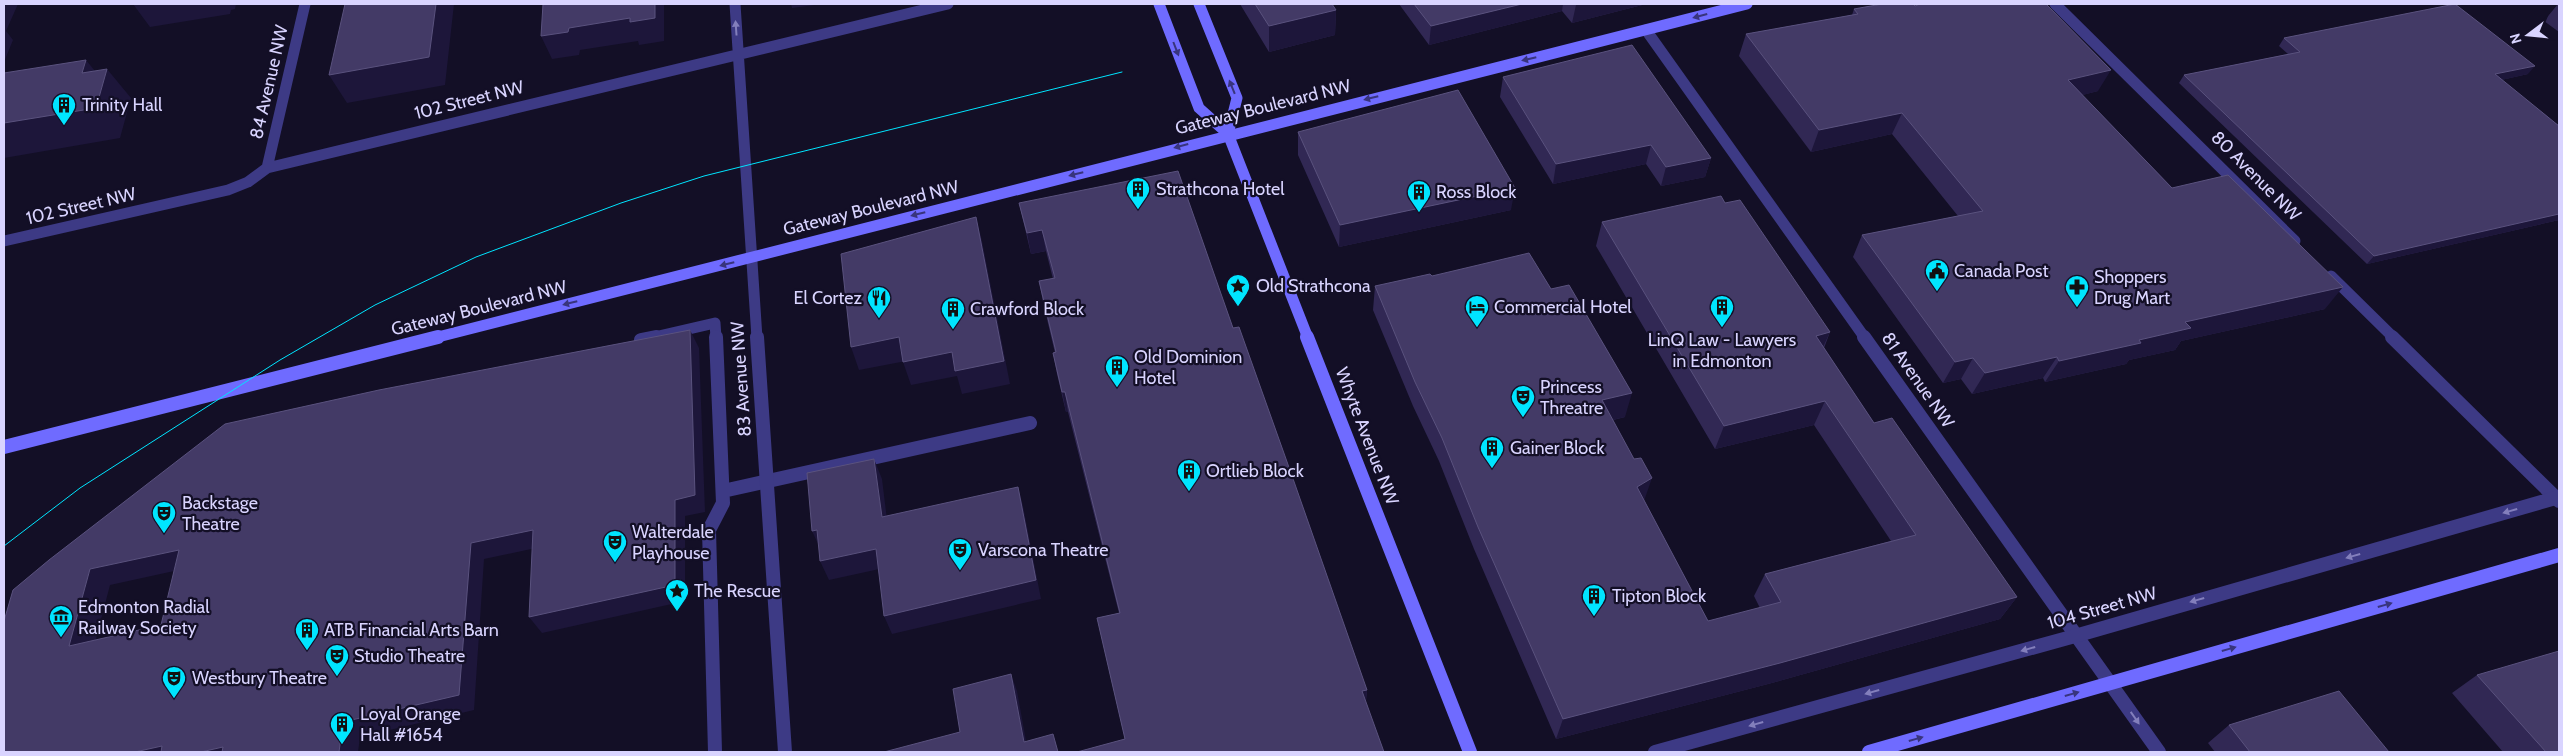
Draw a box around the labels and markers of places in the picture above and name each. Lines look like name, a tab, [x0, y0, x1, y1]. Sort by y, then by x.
building icon: Trinity Hall	[51, 92, 77, 126]
place label: Trinity Hall	[82, 94, 163, 116]
building icon: Strathcona Hotel	[1125, 176, 1151, 210]
place label: Strathcona Hotel	[1156, 178, 1285, 200]
building icon: Ross Block	[1406, 179, 1432, 213]
place label: Ross Block	[1436, 181, 1517, 203]
public building icon: Canada Post	[1924, 258, 1950, 292]
place label: Canada Post	[1954, 260, 2049, 282]
place label: Shoppers Drug Mart	[2094, 266, 2170, 309]
place icon: Old Strathcona	[1225, 273, 1251, 307]
pharmacy icon: Shoppers Drug Mart	[2064, 274, 2090, 308]
place label: Old Strathcona	[1256, 275, 1371, 297]
restaurant icon: El Cortez	[866, 285, 892, 319]
place label: El Cortez	[794, 287, 863, 309]
hotel icon: Commercial Hotel	[1464, 294, 1490, 328]
building icon: LinQ Law - Lawyers in Edmonton	[1709, 294, 1735, 328]
building icon: Crawford Block	[940, 296, 966, 330]
place label: Commercial Hotel	[1494, 296, 1632, 318]
place label: Crawford Block	[970, 298, 1085, 320]
place label: LinQ Law - Lawyers in Edmonton	[1648, 329, 1796, 372]
place label: Old Dominion Hotel	[1134, 346, 1242, 389]
building icon: Old Dominion Hotel	[1104, 354, 1130, 388]
place label: Princess Threatre	[1540, 376, 1603, 419]
theatre icon: Princess Threatre	[1510, 384, 1536, 418]
building icon: Gainer Block	[1479, 435, 1505, 469]
place label: Gainer Block	[1510, 437, 1605, 459]
building icon: Ortlieb Block	[1176, 458, 1202, 492]
place label: Ortlieb Block	[1206, 460, 1305, 482]
place label: Backstage Theatre	[182, 492, 258, 535]
theatre icon: Backstage Theatre	[151, 500, 177, 534]
place label: Walterdale Playhouse	[632, 521, 714, 564]
theatre icon: Walterdale Playhouse	[602, 529, 628, 563]
theatre icon: Varscona Theatre	[947, 537, 973, 571]
place label: Varscona Theatre	[978, 539, 1108, 561]
place icon: The Rescue	[664, 578, 690, 612]
place label: The Rescue	[694, 580, 781, 602]
building icon: Tipton Block	[1581, 583, 1607, 617]
place label: Tipton Block	[1612, 585, 1707, 607]
place label: Edmonton Radial Railway Society	[78, 596, 210, 639]
museum icon: Edmonton Radial Railway Society	[48, 604, 74, 638]
building icon: ATB Financial Arts Barn	[294, 617, 320, 651]
place label: ATB Financial Arts Barn	[324, 619, 499, 641]
theatre icon: Studio Theatre	[324, 643, 350, 677]
place label: Studio Theatre	[354, 645, 465, 667]
theatre icon: Westbury Theatre	[161, 665, 187, 699]
place label: Westbury Theatre	[192, 667, 327, 689]
place label: Loyal Orange Hall #1654	[360, 703, 461, 746]
building icon: Loyal Orange Hall #1654	[329, 711, 355, 745]

